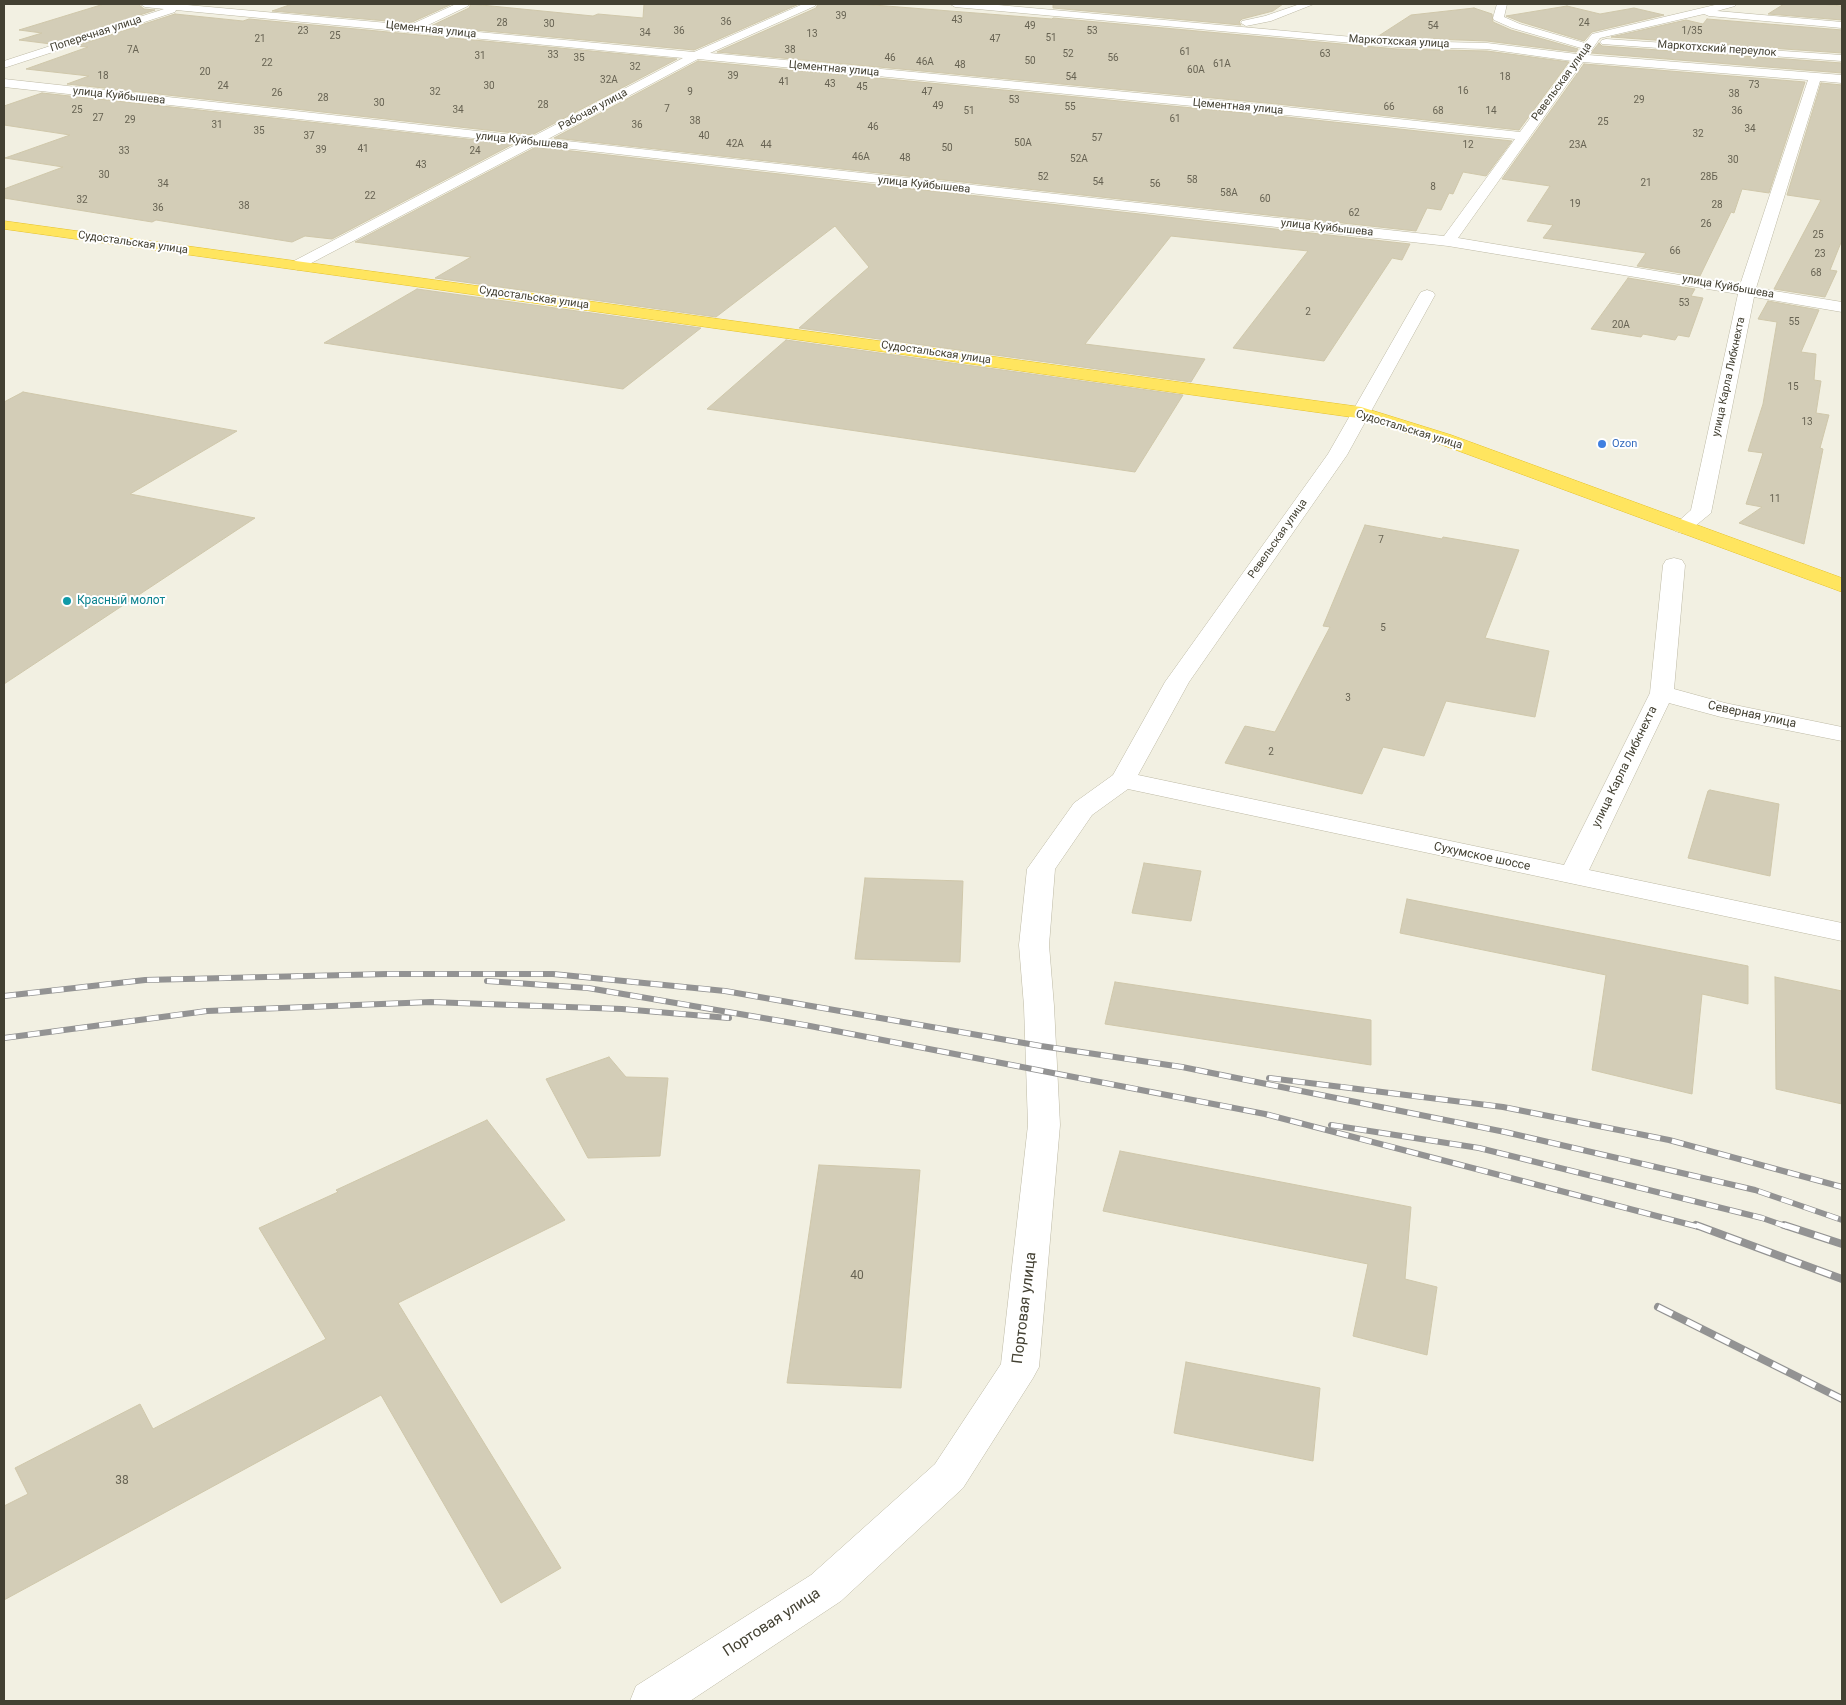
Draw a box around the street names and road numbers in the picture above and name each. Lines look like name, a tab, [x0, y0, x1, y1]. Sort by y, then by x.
street label: Поперечная улица	[49, 13, 143, 55]
street label: Цементная улица	[385, 19, 477, 41]
street label: Маркотхская улица	[1348, 33, 1450, 51]
street label: Маркотхский переулок	[1657, 38, 1777, 60]
street label: Ревельская улица	[1529, 40, 1595, 124]
street label: Цементная улица	[788, 58, 880, 80]
street label: улица Куйбышева	[72, 85, 166, 107]
street label: Рабочая улица	[556, 86, 630, 134]
street label: Цементная улица	[1192, 96, 1284, 118]
street label: улица Куйбышева	[475, 130, 569, 152]
street label: улица Куйбышева	[877, 174, 971, 196]
street label: улица Куйбышева	[1280, 217, 1374, 239]
street label: Судостальская улица	[77, 229, 189, 257]
street label: улица Куйбышева	[1681, 272, 1775, 302]
street label: Судостальская улица	[478, 284, 590, 312]
street label: улица Карла Либкнехта	[1710, 316, 1748, 438]
street label: Судостальская улица	[880, 339, 992, 367]
street label: Судостальская улица	[1354, 407, 1464, 453]
street label: Ревельская улица	[1246, 497, 1310, 581]
street label: Северная улица	[1706, 699, 1798, 731]
street label: улица Карла Либкнехта	[1589, 704, 1661, 830]
street label: Сухумское шоссе	[1432, 840, 1532, 874]
street label: Портовая улица	[1009, 1251, 1041, 1365]
street label: Портовая улица	[720, 1585, 824, 1661]

